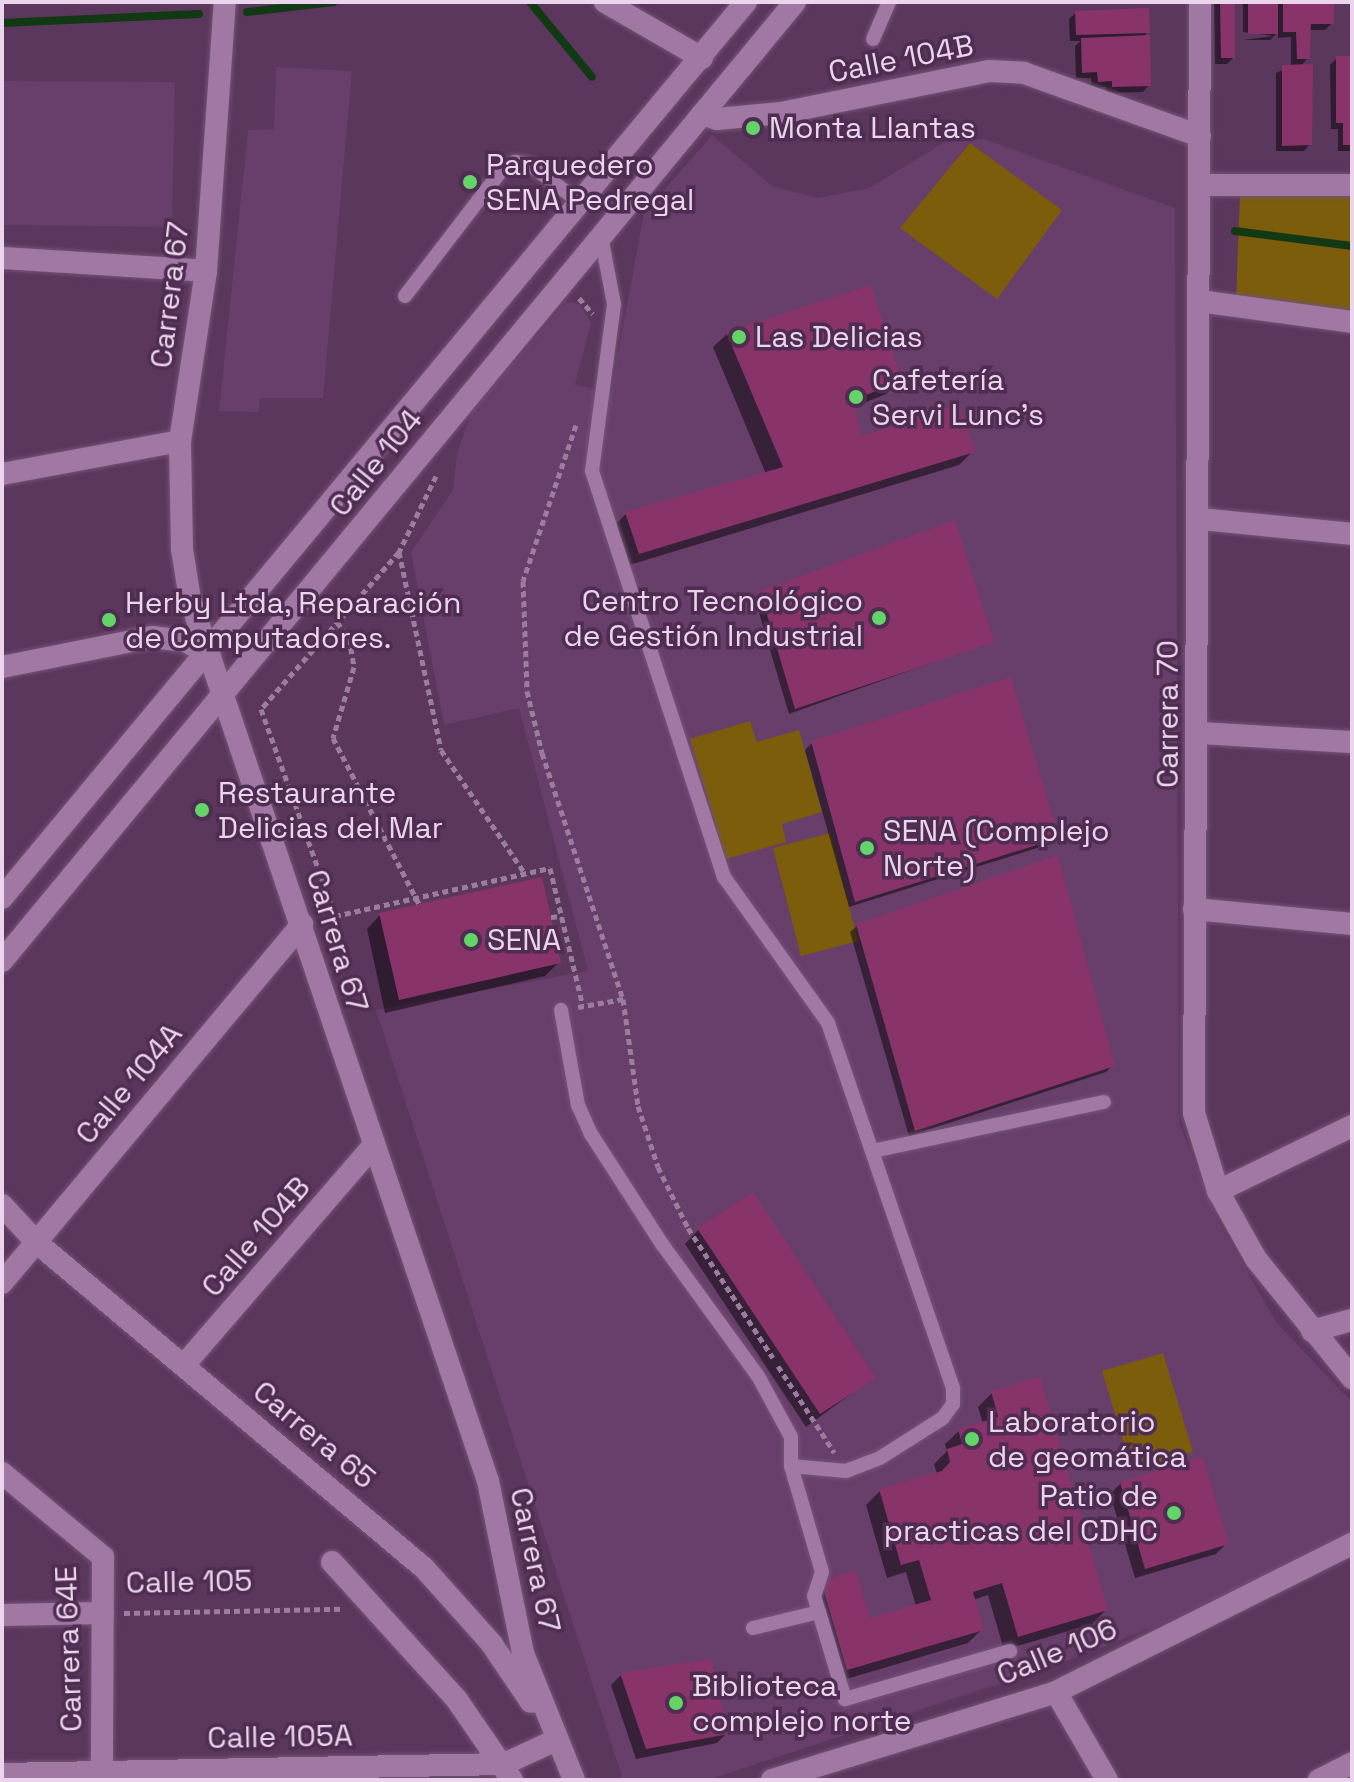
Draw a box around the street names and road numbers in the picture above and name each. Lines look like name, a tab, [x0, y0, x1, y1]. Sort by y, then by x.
street label: Calle 104B	[825, 27, 977, 91]
street label: Carrera 67	[143, 220, 197, 370]
street label: Calle 104	[322, 402, 430, 524]
street label: Carrera 70	[1150, 640, 1186, 788]
street label: Carrera 67	[298, 865, 376, 1017]
street label: Calle 104A	[68, 1016, 190, 1152]
street label: Calle 104B	[194, 1170, 318, 1304]
street label: Carrera 65	[246, 1374, 382, 1496]
street label: Carrera 67	[502, 1484, 568, 1636]
street label: Calle 105	[125, 1563, 253, 1601]
street label: Carrera 64E	[48, 1565, 90, 1733]
street label: Calle 106	[992, 1611, 1122, 1693]
street label: Calle 105A	[207, 1718, 353, 1756]

